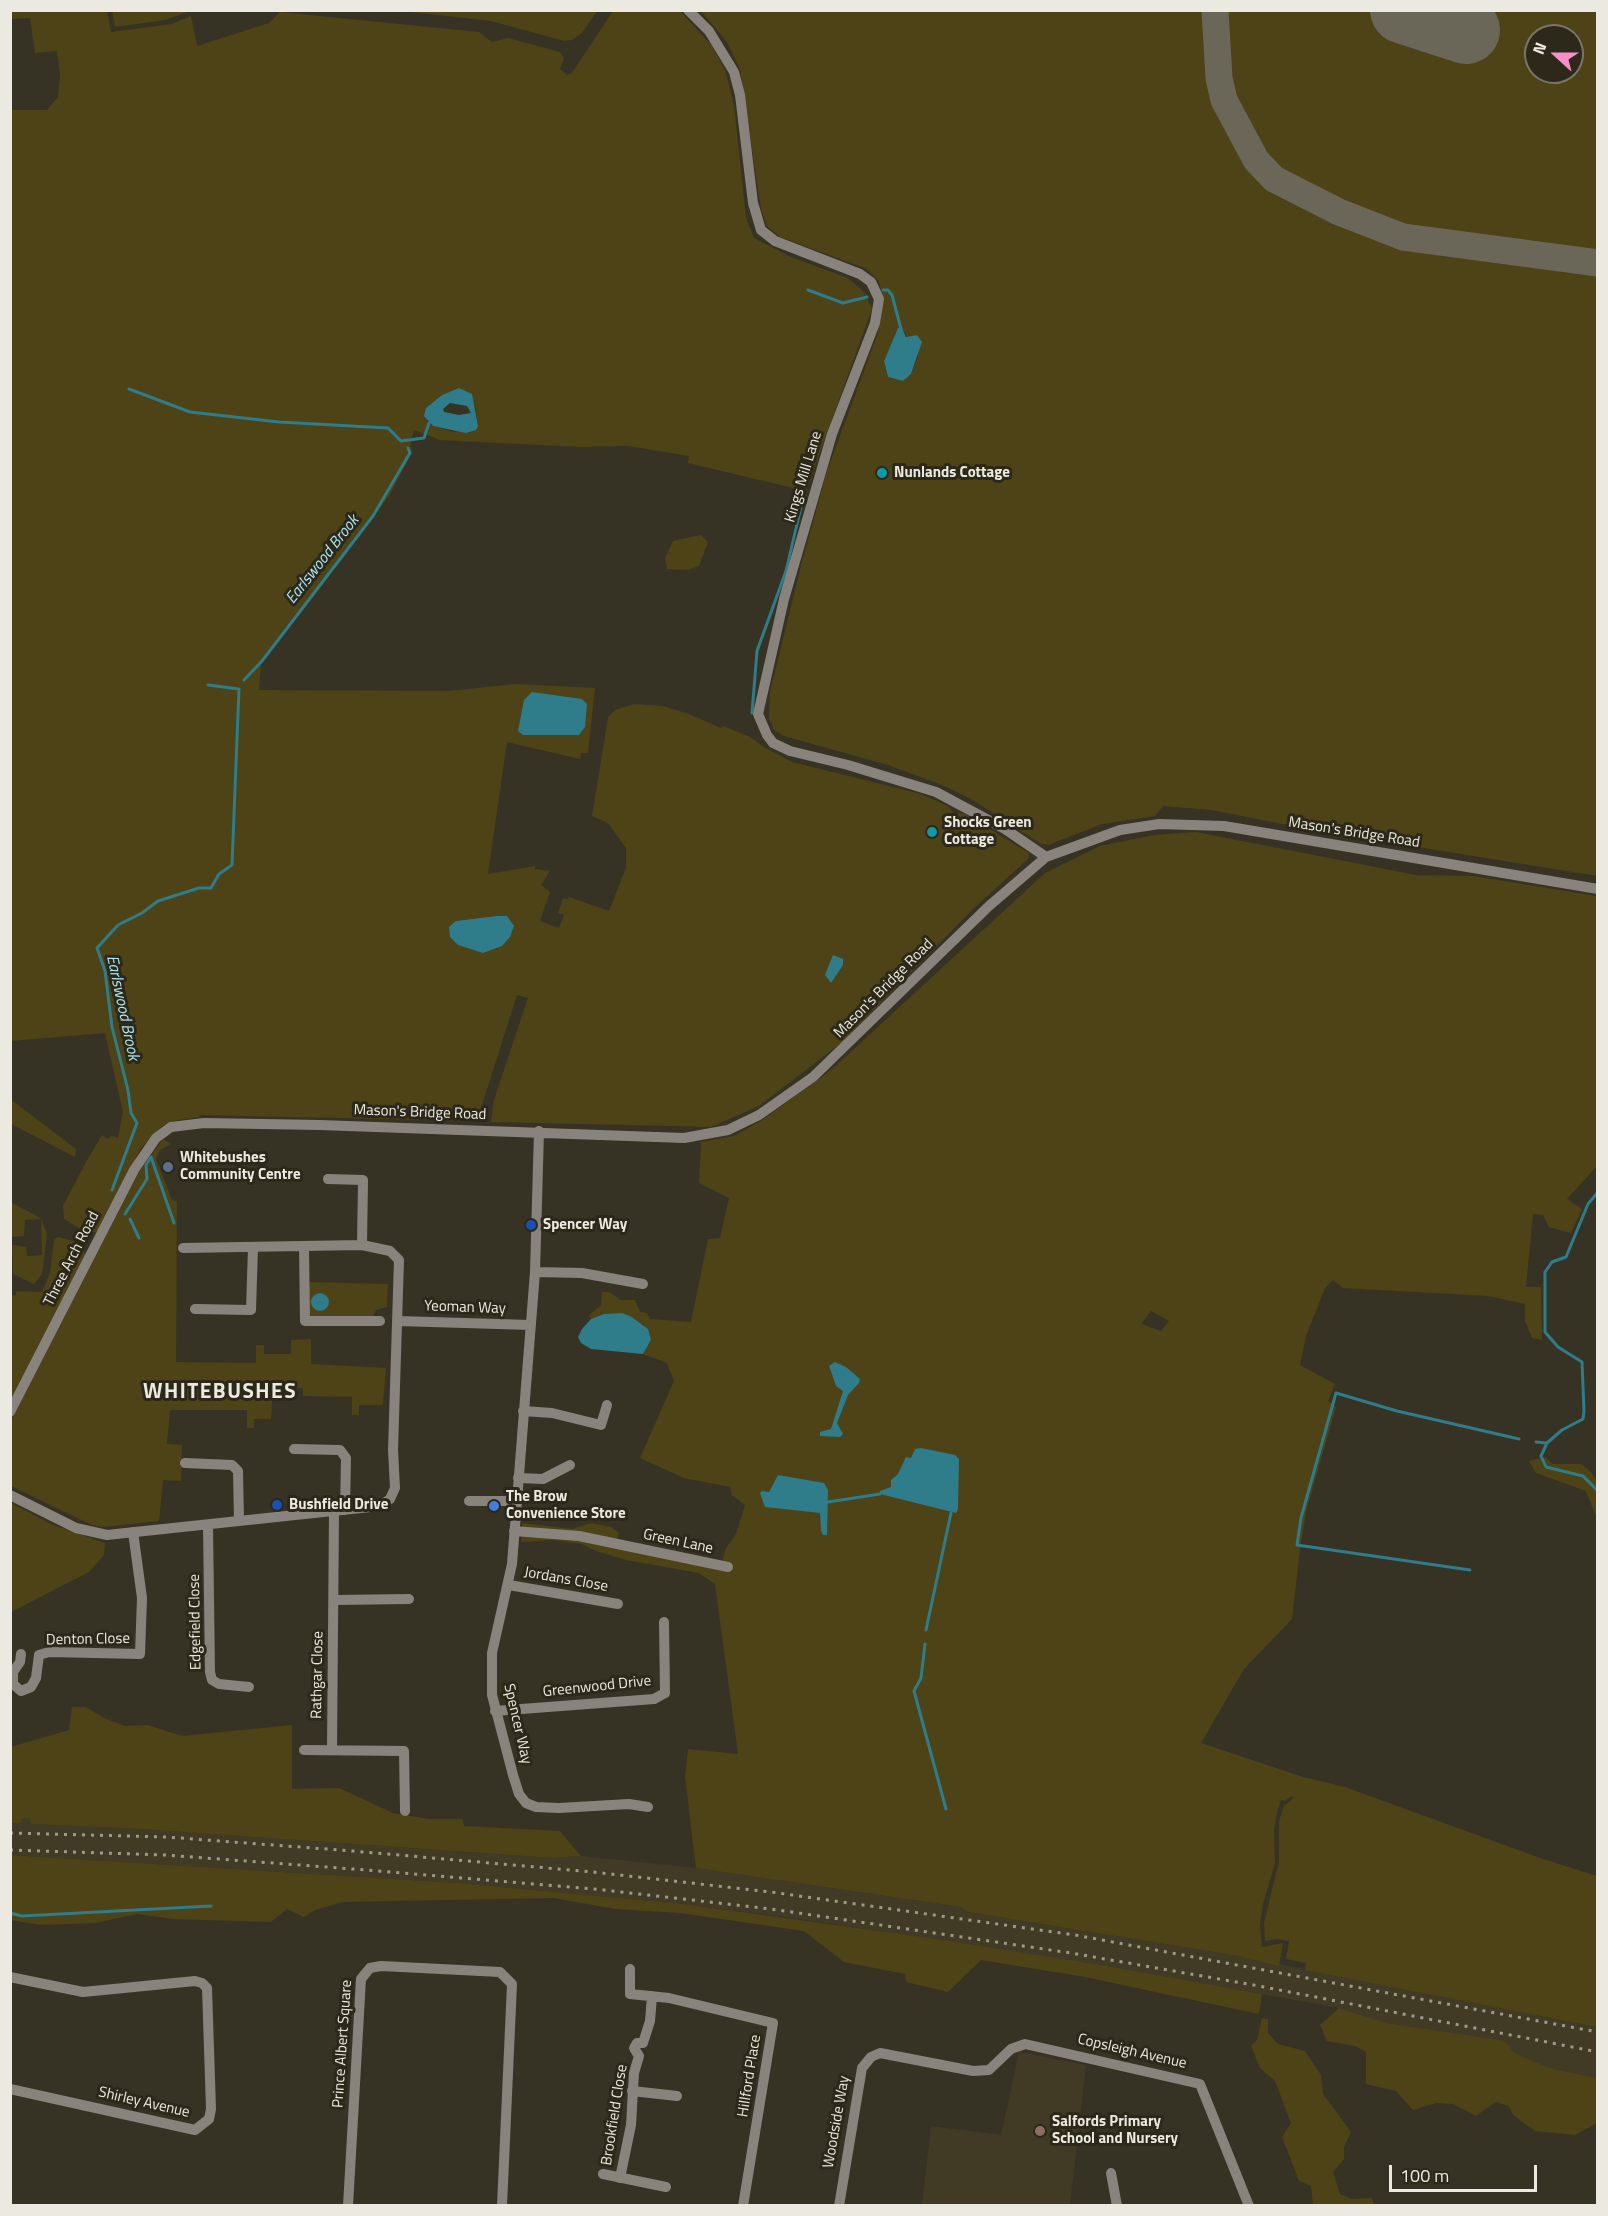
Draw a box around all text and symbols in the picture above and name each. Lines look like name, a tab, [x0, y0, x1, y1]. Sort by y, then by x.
north arrow	[1524, 24, 1584, 84]
text: N	[1526, 39, 1552, 58]
street label: Kings Mill Lane	[782, 429, 826, 525]
place label: Nunlands Cottage	[894, 464, 1010, 482]
marker: Nunlands Cottage	[875, 466, 889, 480]
water label: Earlswood Brook	[282, 512, 364, 608]
place label: Shocks Green Cottage	[944, 814, 1032, 849]
street label: Mason's Bridge Road	[1287, 814, 1421, 852]
marker: Shocks Green Cottage	[925, 825, 939, 839]
street label: Mason's Bridge Road	[831, 936, 937, 1042]
water label: Earlswood Brook	[101, 954, 143, 1062]
street label: Mason's Bridge Road	[353, 1102, 487, 1124]
place label: Whitebushes Community Centre	[180, 1149, 301, 1184]
marker: Whitebushes Community Centre	[161, 1160, 175, 1174]
street label: Three Arch Road	[40, 1209, 104, 1309]
place label: Spencer Way	[543, 1216, 627, 1234]
marker: Spencer Way	[524, 1218, 538, 1232]
street label: Yeoman Way	[424, 1298, 506, 1318]
district label: WHITEBUSHES	[143, 1380, 297, 1406]
place label: The Brow Convenience Store	[506, 1488, 626, 1523]
place label: Bushfield Drive	[289, 1496, 388, 1514]
marker: Bushfield Drive	[270, 1498, 284, 1512]
marker: The Brow Convenience Store	[487, 1499, 501, 1513]
street label: Green Lane	[641, 1526, 715, 1558]
street label: Jordans Close	[523, 1564, 609, 1596]
street label: Edgefield Close	[186, 1574, 206, 1670]
street label: Denton Close	[46, 1630, 130, 1650]
street label: Rathgar Close	[308, 1631, 328, 1719]
street label: Greenwood Drive	[542, 1672, 652, 1702]
street label: Spencer Way	[499, 1682, 535, 1766]
street label: Prince Albert Square	[330, 1979, 356, 2109]
street label: Copsleigh Avenue	[1076, 2031, 1188, 2073]
street label: Hillford Place	[735, 2033, 765, 2119]
street label: Brookfield Close	[598, 2063, 632, 2167]
street label: Woodside Way	[820, 2074, 854, 2170]
street label: Shirley Avenue	[97, 2084, 191, 2122]
place label: Salfords Primary School and Nursery	[1052, 2113, 1178, 2148]
marker: Salfords Primary School and Nursery	[1033, 2124, 1047, 2138]
scale bar	[1392, 2153, 1540, 2191]
text: 100 m	[1400, 2162, 1449, 2189]

